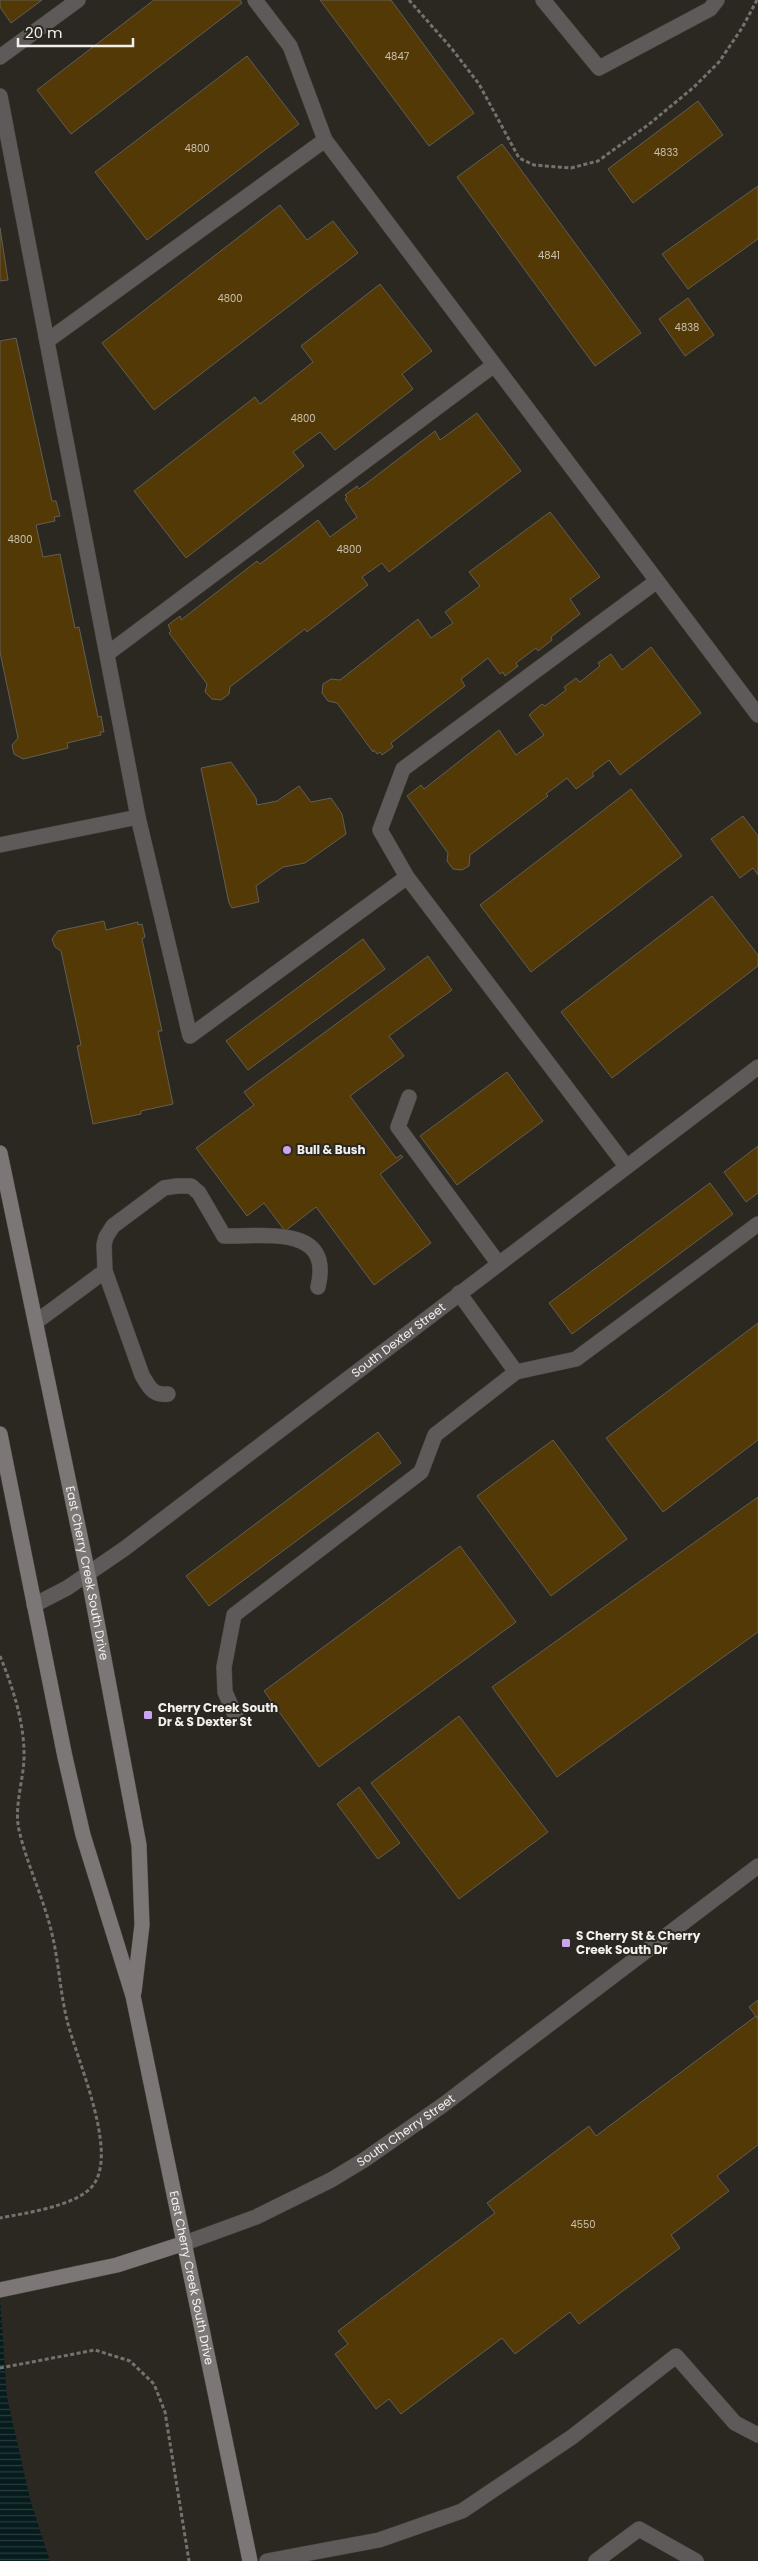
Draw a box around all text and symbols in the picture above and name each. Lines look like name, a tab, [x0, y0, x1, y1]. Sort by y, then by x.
scale bar	[18, 15, 132, 47]
text: 20 m	[25, 22, 63, 43]
house number: 4847	[385, 49, 410, 64]
house number: 4800	[184, 141, 210, 156]
house number: 4833	[654, 145, 678, 160]
house number: 4841	[538, 248, 560, 263]
house number: 4800	[217, 291, 243, 306]
house number: 4838	[675, 320, 699, 335]
house number: 4800	[290, 411, 316, 426]
house number: 4800	[7, 532, 33, 547]
house number: 4800	[336, 542, 362, 557]
place label: Bull & Bush	[297, 1141, 366, 1158]
marker: Bull & Bush	[281, 1144, 293, 1156]
street label: South Dexter Street	[348, 1299, 449, 1381]
street label: East Cherry Creek South Drive	[62, 1484, 113, 1662]
place label: Cherry Creek South Dr & S Dexter St	[158, 1699, 278, 1730]
marker: Cherry Creek South Dr & S Dexter St	[142, 1709, 154, 1721]
place label: S Cherry St & Cherry Creek South Dr	[576, 1927, 701, 1958]
marker: S Cherry St & Cherry Creek South Dr	[560, 1937, 572, 1949]
street label: South Cherry Street	[353, 2090, 458, 2170]
street label: East Cherry Creek South Drive	[166, 2189, 218, 2366]
house number: 4550	[570, 2217, 596, 2232]

